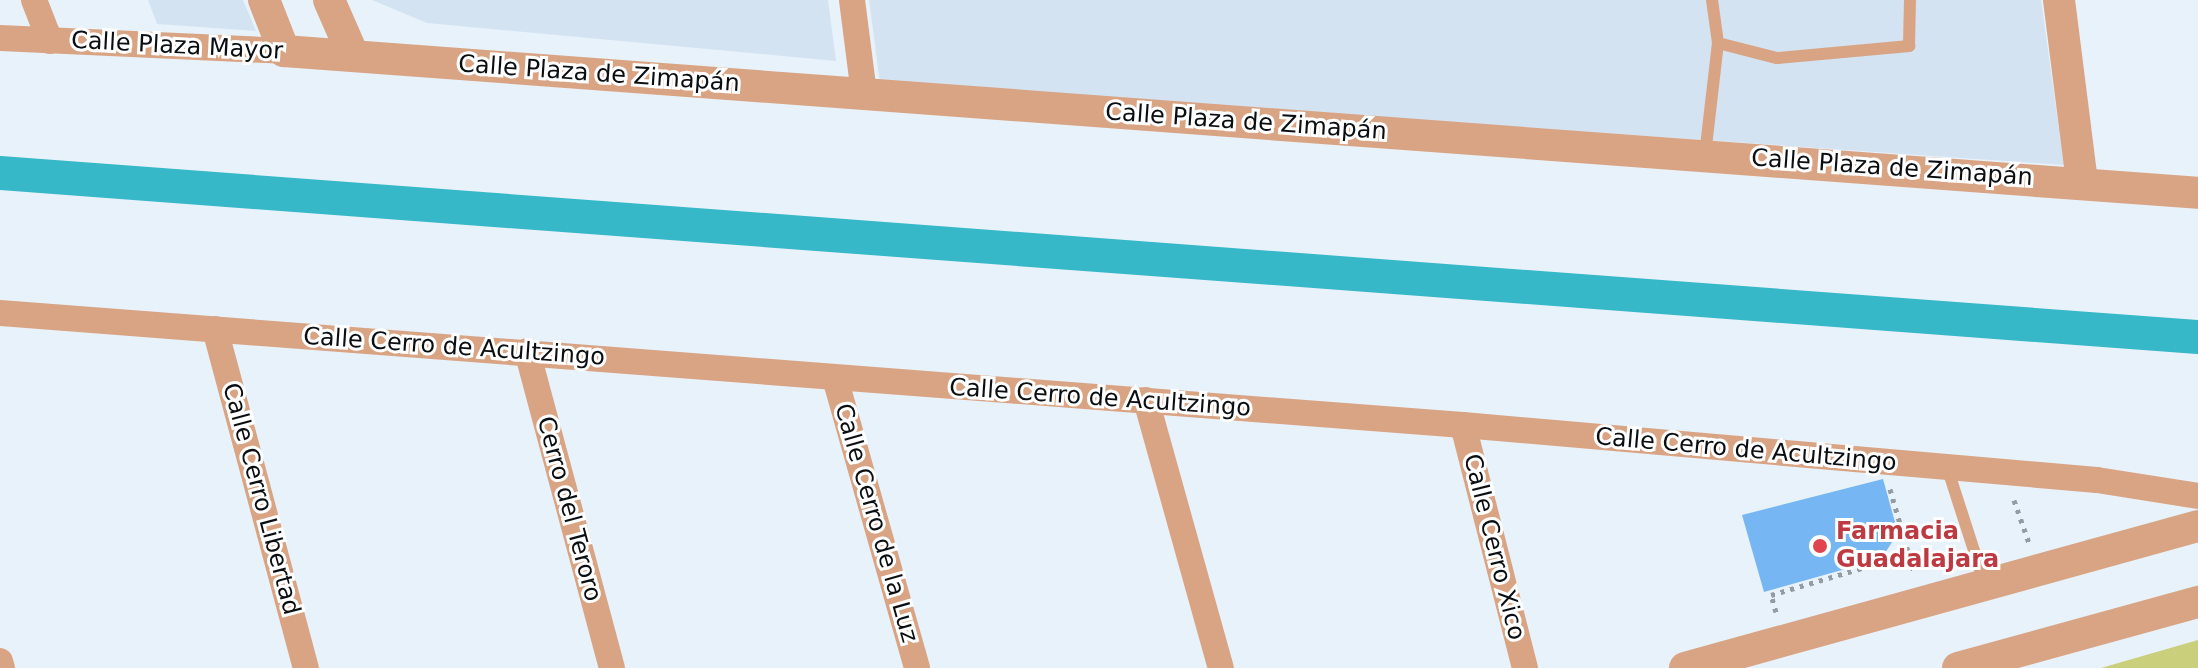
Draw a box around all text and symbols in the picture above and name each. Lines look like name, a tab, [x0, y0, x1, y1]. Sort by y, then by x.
street label: Calle Plaza Mayor	[70, 26, 284, 66]
street label: Calle Plaza de Zimapán	[457, 50, 741, 98]
street label: Calle Plaza de Zimapán	[1104, 98, 1388, 146]
street label: Calle Plaza de Zimapán	[1750, 144, 2034, 192]
street label: Calle Cerro de Acultzingo	[302, 322, 606, 372]
street label: Calle Cerro de Acultzingo	[948, 373, 1252, 423]
street label: Calle Cerro Libertad	[216, 380, 306, 618]
street label: Calle Cerro de la Luz	[828, 400, 924, 646]
street label: Cerro del Teroro	[530, 413, 608, 605]
street label: Calle Cerro de Acultzingo	[1594, 422, 1898, 478]
street label: Calle Cerro Xico	[1457, 451, 1531, 643]
place label: Farmacia Guadalajara	[1836, 518, 1999, 574]
marker: Farmacia Guadalajara	[1811, 537, 1829, 555]

